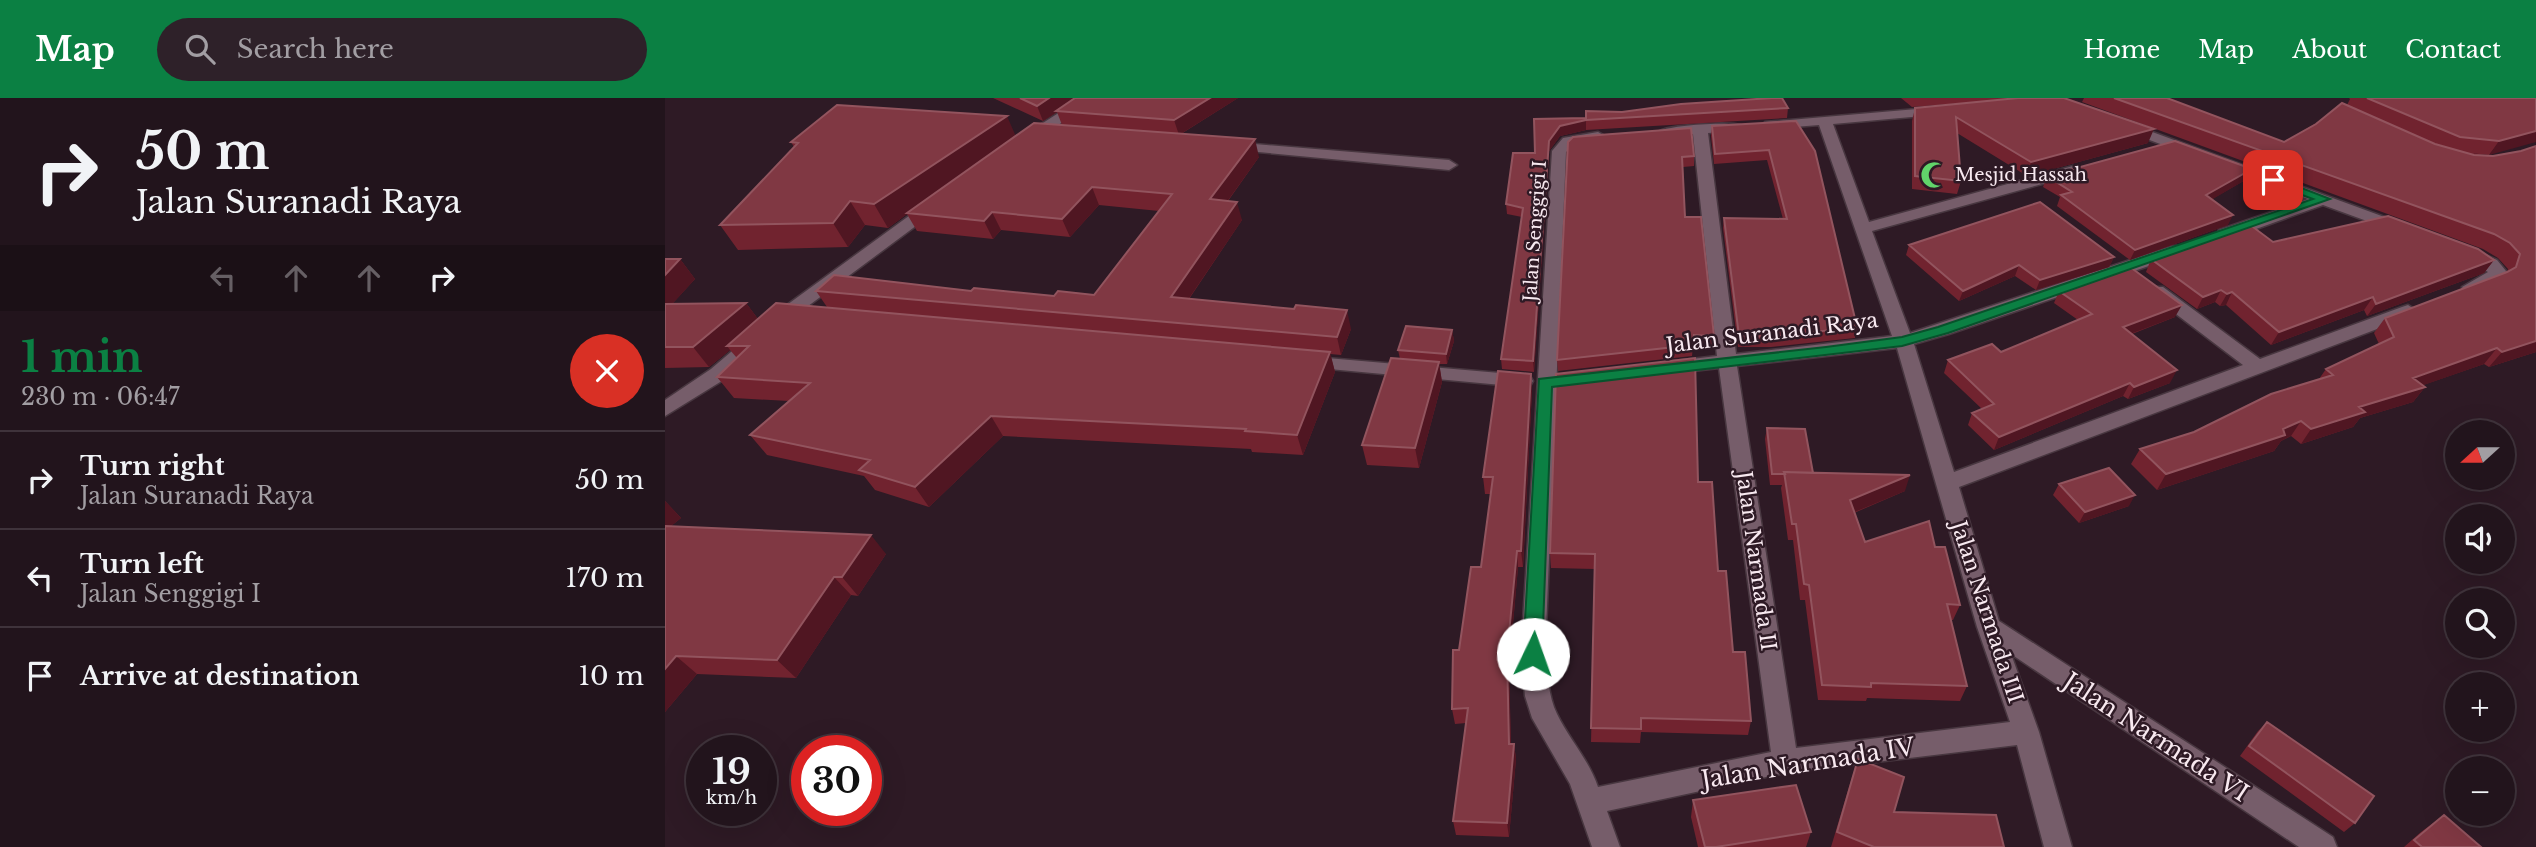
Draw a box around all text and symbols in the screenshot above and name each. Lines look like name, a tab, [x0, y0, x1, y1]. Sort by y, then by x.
search box	[157, 18, 647, 81]
text: Map	[35, 29, 115, 70]
icon: search	[181, 30, 219, 68]
text: Search here	[237, 33, 394, 65]
text: Home	[2084, 35, 2160, 64]
text: Map	[2198, 35, 2254, 64]
text: About	[2292, 35, 2367, 64]
text: Contact	[2405, 35, 2501, 64]
text: 50 m	[136, 121, 269, 182]
icon: right	[21, 126, 112, 217]
pin	[2243, 150, 2303, 210]
street label: Jalan Senggigi I	[1519, 160, 1551, 304]
mosque icon: Mesjid Hassah	[1919, 160, 1949, 190]
icon: arrive	[2254, 161, 2292, 199]
place label: Mesjid Hassah	[1955, 164, 2087, 186]
text: Jalan Suranadi Raya	[136, 182, 461, 222]
icon: left	[204, 259, 242, 297]
icon: ahead	[277, 259, 315, 297]
icon: ahead	[350, 259, 388, 297]
icon: right	[423, 259, 461, 297]
street label: Jalan Suranadi Raya	[1661, 307, 1880, 359]
text: 1 min	[21, 331, 143, 383]
button: close	[570, 334, 644, 408]
text: 230 m · 06:47	[21, 383, 180, 411]
north arrow	[2445, 420, 2515, 490]
map controls	[2445, 420, 2515, 826]
text: Turn right	[80, 450, 225, 482]
icon: right	[21, 461, 59, 499]
text: 50 m	[575, 464, 644, 496]
street label: Jalan Narmada II	[1730, 467, 1781, 653]
text: Jalan Suranadi Raya	[80, 482, 314, 510]
button: sound	[2445, 504, 2515, 574]
street label: Jalan Narmada III	[1944, 515, 2029, 706]
text: Turn left	[80, 548, 204, 580]
icon: left	[21, 559, 59, 597]
text: 170 m	[565, 562, 644, 594]
text: Jalan Senggigi I	[80, 580, 261, 608]
button: search	[2445, 588, 2515, 658]
position arrow	[1496, 617, 1570, 691]
icon: arrive	[21, 657, 59, 695]
text: Arrive at destination	[80, 660, 360, 692]
text: 10 m	[578, 660, 644, 692]
street label: Jalan Narmada VI	[2055, 665, 2254, 808]
button: +	[2445, 672, 2515, 742]
street label: Jalan Narmada IV	[1696, 732, 1918, 795]
speed limit sign: 30	[791, 735, 882, 826]
text: 19	[712, 750, 751, 793]
button: −	[2445, 756, 2515, 826]
text: km/h	[706, 787, 757, 809]

